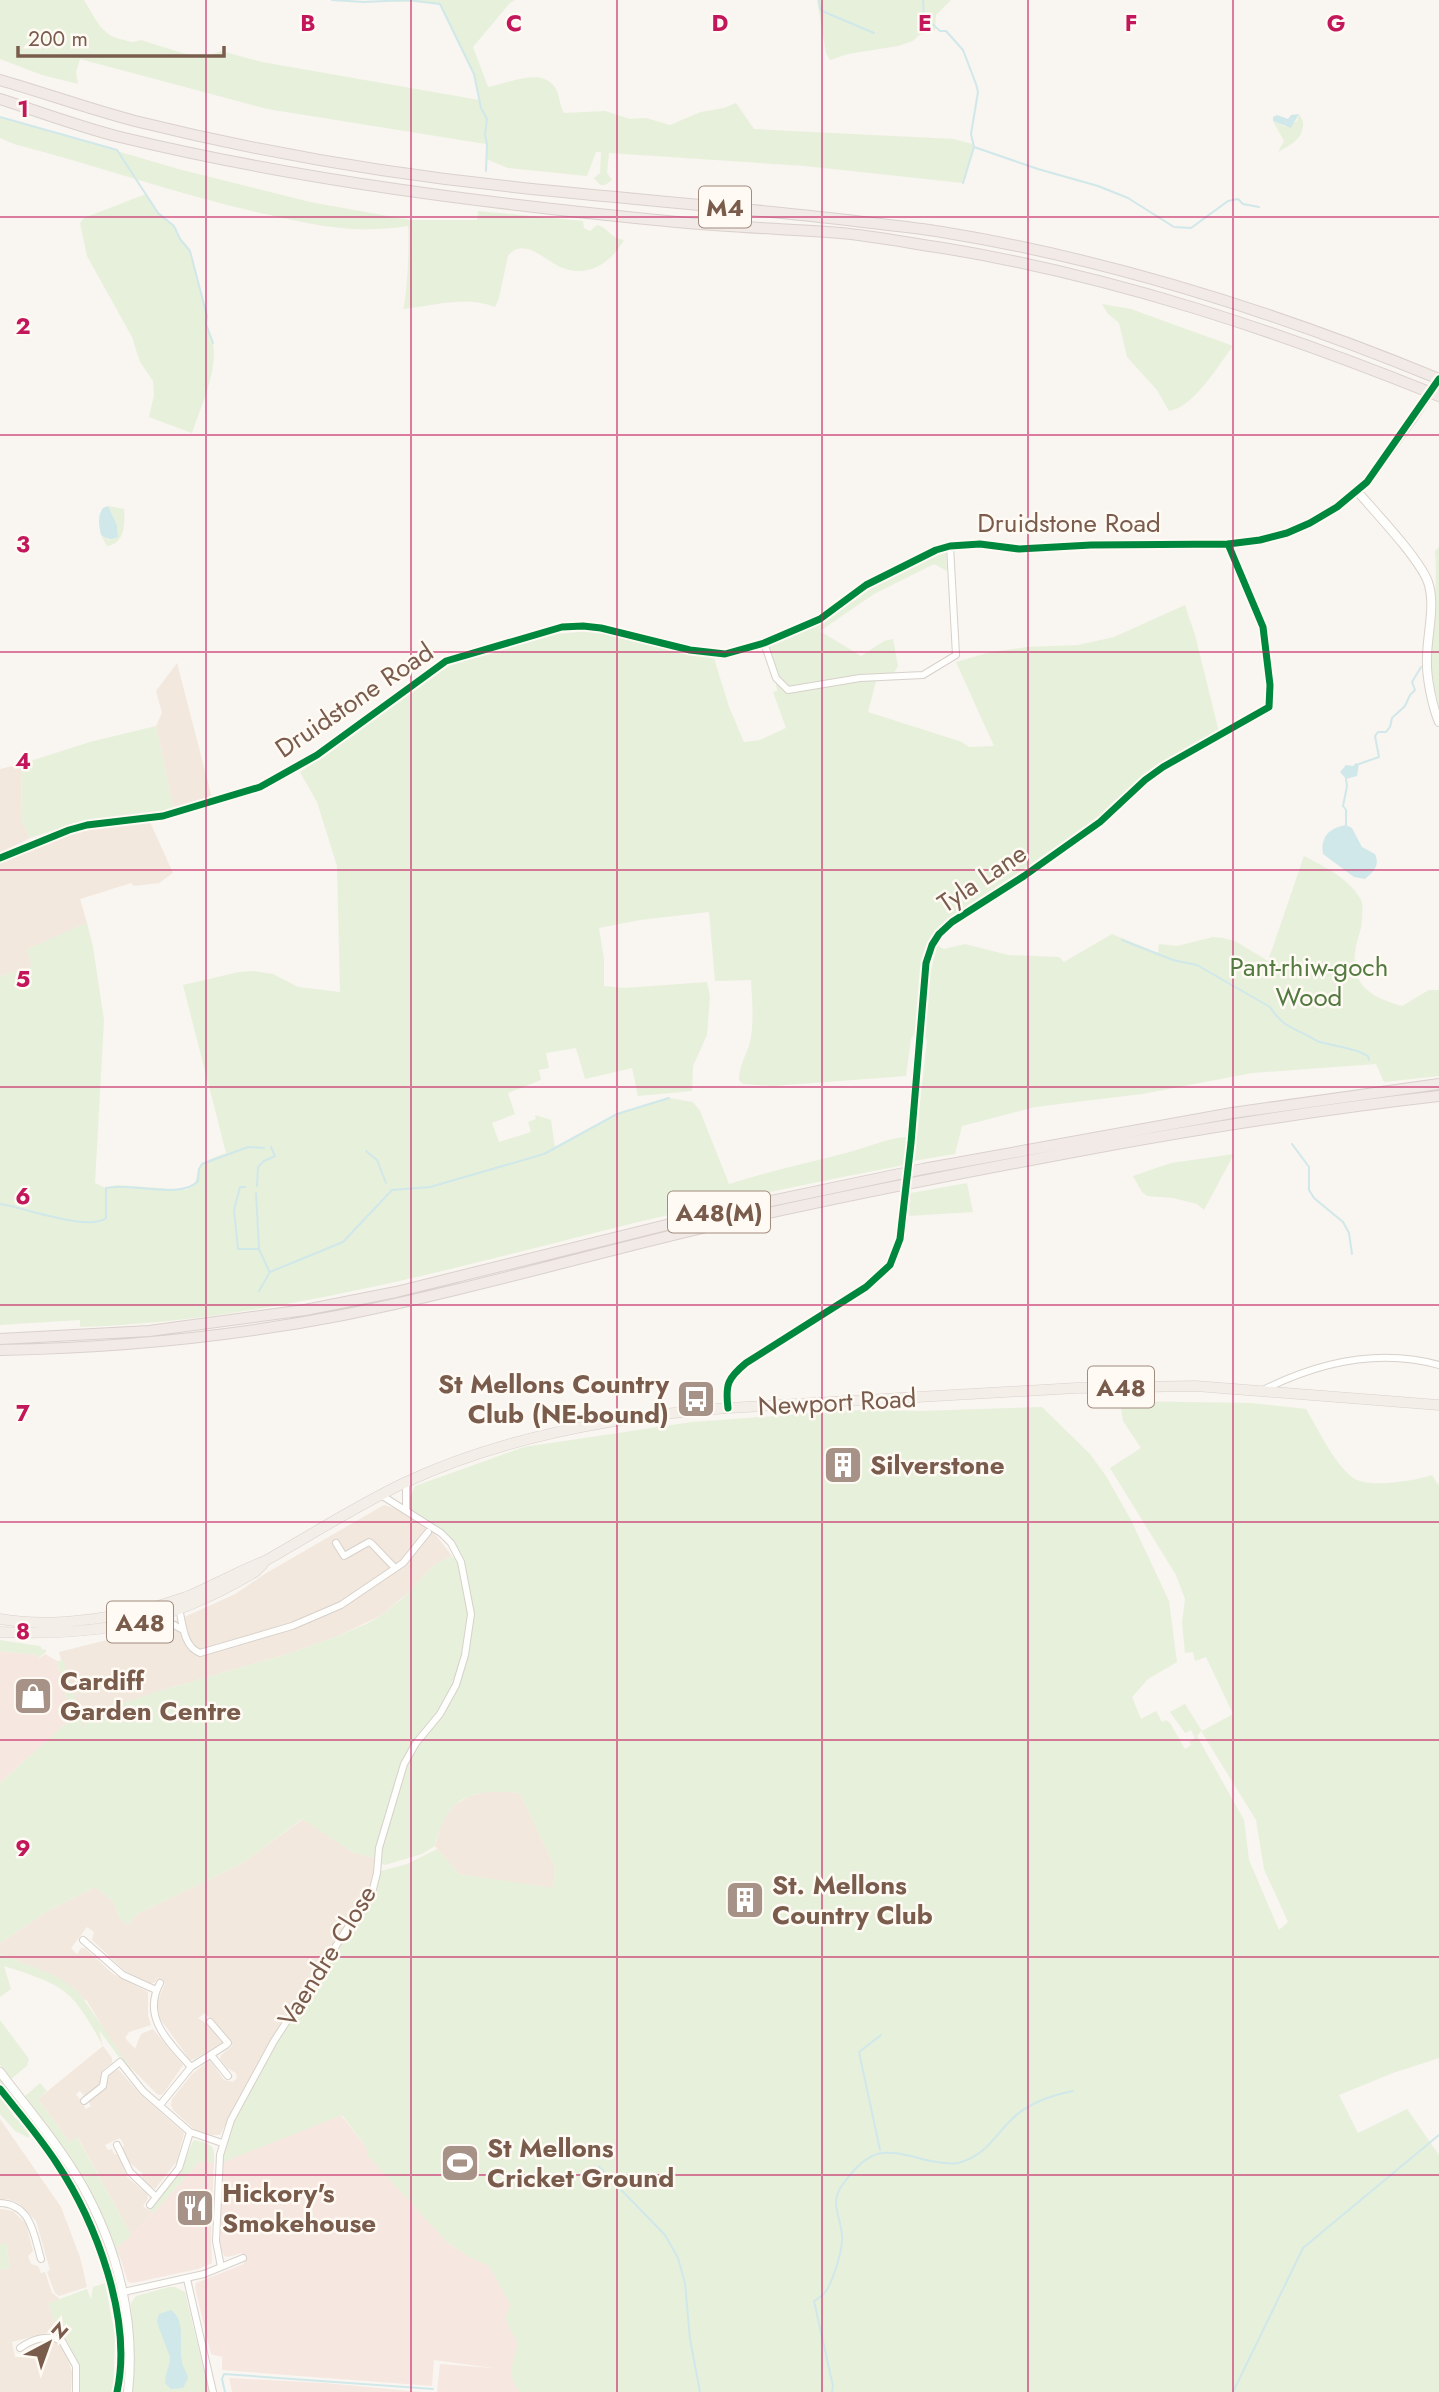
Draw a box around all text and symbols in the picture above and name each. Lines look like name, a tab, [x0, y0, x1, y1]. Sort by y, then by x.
text: B	[300, 6, 316, 40]
text: C	[506, 6, 522, 40]
text: D	[712, 6, 729, 40]
text: E	[918, 6, 932, 40]
text: F	[1125, 6, 1137, 40]
text: G	[1327, 6, 1345, 40]
scale bar	[18, 14, 224, 58]
text: 200 m	[28, 24, 88, 54]
text: 1	[17, 92, 29, 126]
road number: M4	[699, 187, 751, 228]
text: 2	[15, 309, 31, 343]
street label: Druidstone Road	[977, 504, 1161, 542]
text: 3	[16, 527, 30, 561]
street label: Druidstone Road	[267, 633, 441, 767]
text: 4	[15, 744, 31, 778]
street label: Tyla Lane	[930, 834, 1034, 922]
park label: Pant-rhiw-goch Wood	[1230, 948, 1388, 1016]
text: 5	[16, 962, 30, 996]
text: 6	[15, 1179, 31, 1213]
road number: A48(M)	[668, 1192, 770, 1232]
place label: St Mellons Country Club (NE-bound)	[438, 1365, 669, 1433]
road number: A48	[1088, 1366, 1154, 1408]
bus stop icon: St Mellons Country Club (NE-bound)	[675, 1378, 717, 1420]
street label: Newport Road	[757, 1379, 917, 1425]
text: 7	[16, 1396, 30, 1430]
building icon: Silverstone	[822, 1444, 864, 1486]
place label: Silverstone	[870, 1446, 1005, 1484]
road number: A48	[107, 1602, 173, 1642]
text: 8	[16, 1614, 30, 1648]
place label: Cardiff Garden Centre	[60, 1662, 241, 1730]
shop icon: Cardiff Garden Centre	[12, 1675, 54, 1717]
text: 9	[15, 1831, 31, 1865]
place label: St. Mellons Country Club	[772, 1866, 933, 1934]
street label: Vaendre Close	[268, 1878, 386, 2034]
building icon: St. Mellons Country Club	[724, 1879, 766, 1921]
place label: St Mellons Cricket Ground	[487, 2129, 674, 2197]
sports icon: St Mellons Cricket Ground	[439, 2142, 481, 2184]
place label: Hickory's Smokehouse	[222, 2174, 376, 2242]
restaurant icon: Hickory's Smokehouse	[174, 2187, 216, 2229]
north arrow	[14, 2308, 84, 2378]
text: N	[45, 2315, 74, 2346]

